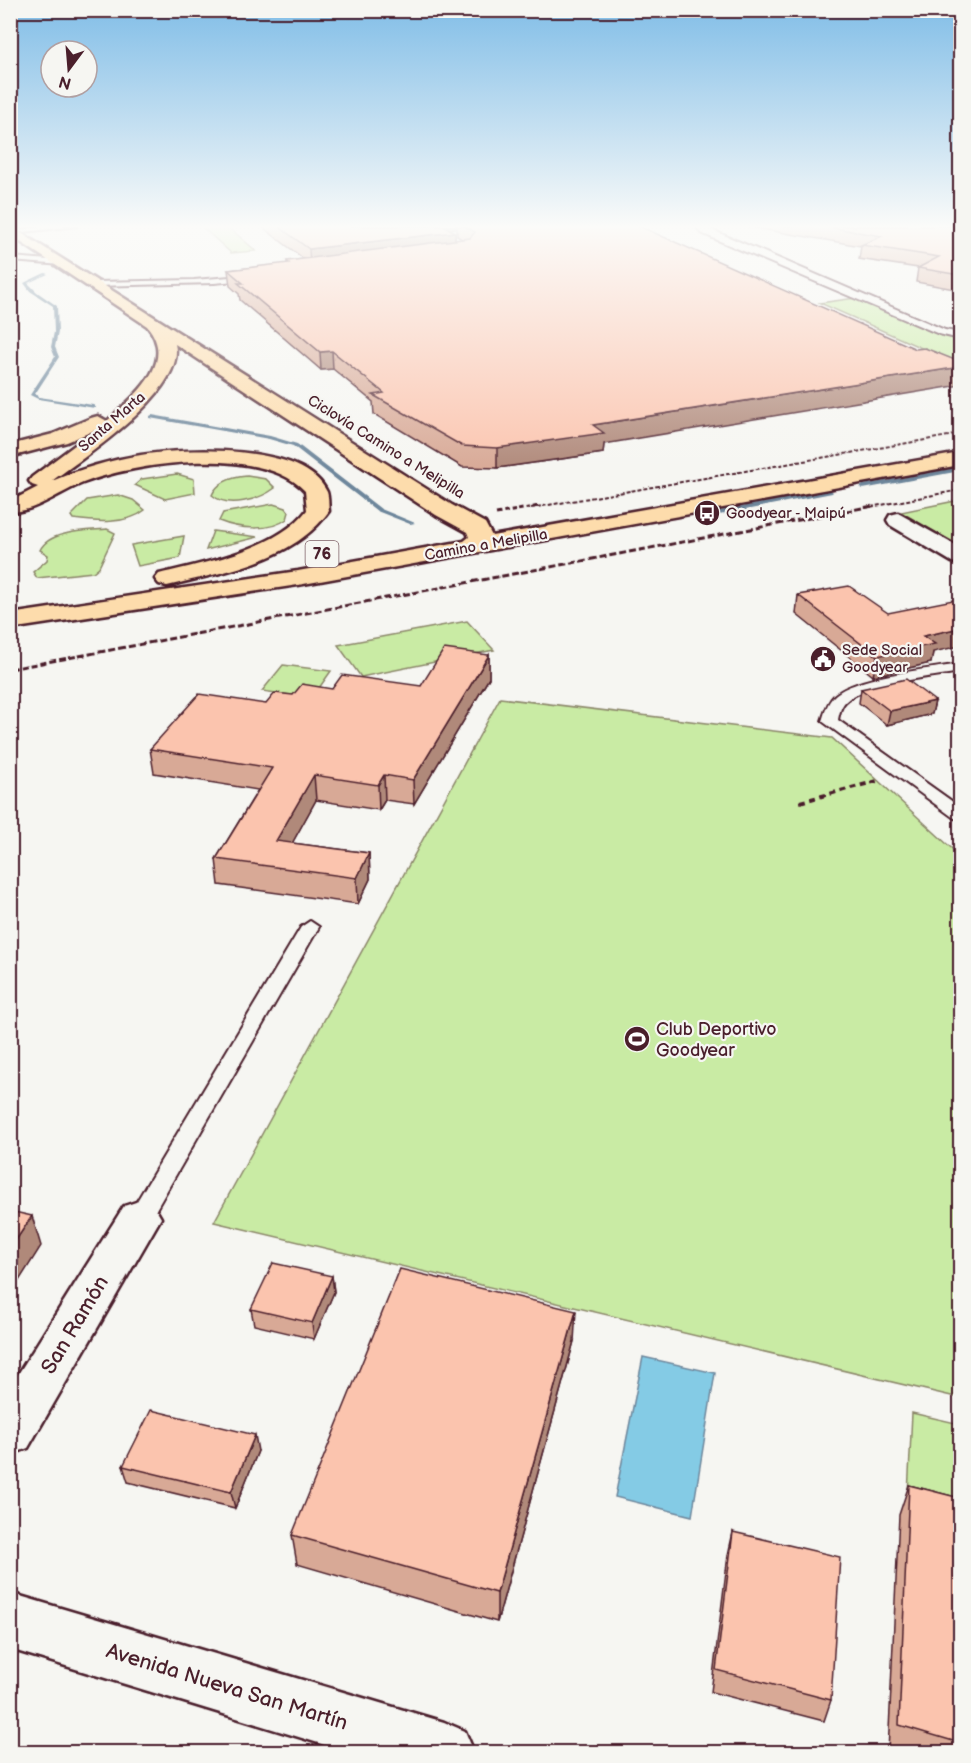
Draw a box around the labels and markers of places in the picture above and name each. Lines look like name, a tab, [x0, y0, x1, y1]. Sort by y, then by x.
bus stop icon: Goodyear - Maipú	[692, 498, 722, 528]
place label: Goodyear - Maipú	[726, 504, 846, 523]
place label: Sede Social Goodyear	[842, 641, 922, 677]
public building icon: Sede Social Goodyear	[808, 644, 838, 674]
place label: Club Deportivo Goodyear	[656, 1019, 777, 1061]
sports icon: Club Deportivo Goodyear	[622, 1024, 652, 1054]

